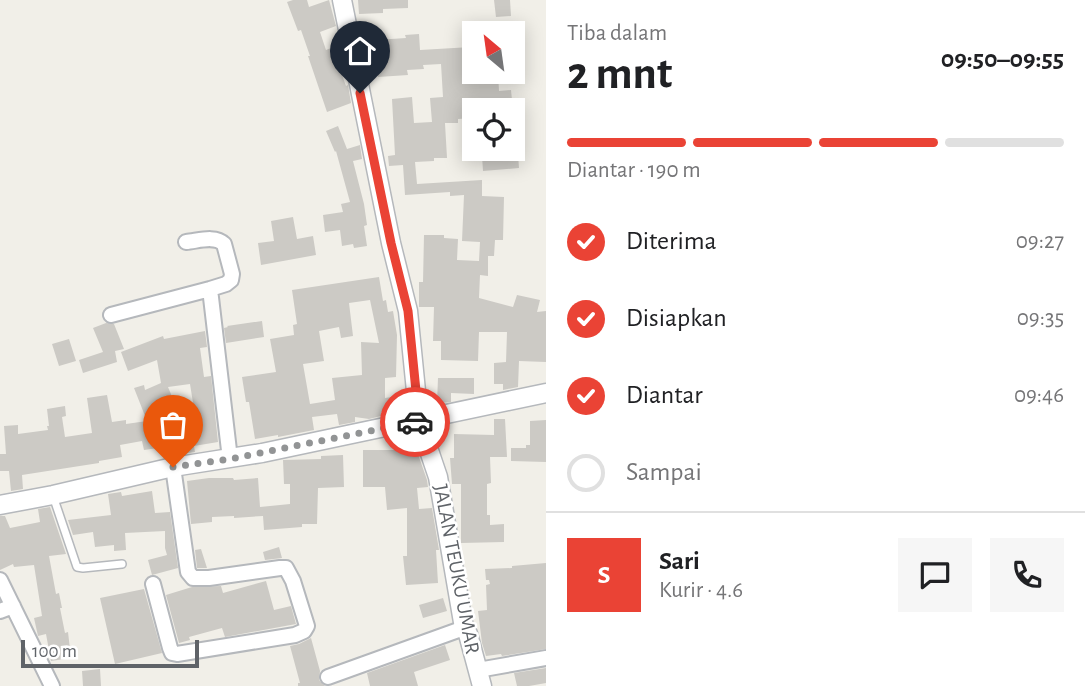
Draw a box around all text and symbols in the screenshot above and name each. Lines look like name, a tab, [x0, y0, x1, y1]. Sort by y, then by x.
pin	[330, 21, 390, 93]
north arrow	[462, 21, 525, 84]
map controls	[462, 21, 525, 161]
text: Tiba dalam	[567, 22, 667, 45]
icon: home	[341, 32, 379, 70]
text: 09:50–09:55	[941, 46, 1064, 72]
text: 2 mnt	[567, 51, 672, 97]
button: locate	[462, 98, 525, 161]
text: Diantar · 190 m	[567, 159, 701, 182]
icon: check	[567, 223, 605, 261]
text: Diterima	[626, 228, 717, 254]
text: 09:27	[1016, 230, 1064, 253]
icon: check	[567, 300, 605, 338]
text: Disiapkan	[626, 305, 727, 331]
text: 09:35	[1017, 307, 1064, 330]
icon: check	[567, 377, 605, 415]
text: Diantar	[626, 382, 703, 408]
text: 09:46	[1014, 384, 1064, 407]
courier	[380, 387, 450, 457]
pin	[143, 395, 203, 467]
icon: car	[396, 403, 434, 441]
icon: bag	[154, 406, 192, 444]
text: Sampai	[626, 459, 702, 485]
street label: JALAN TEUKU UMAR	[430, 482, 483, 656]
button: chat	[898, 538, 972, 612]
button: phone	[990, 538, 1064, 612]
text: Sari	[659, 548, 700, 574]
text: S	[598, 562, 610, 588]
text: Kurir · 4.6	[659, 579, 743, 602]
scale bar	[21, 637, 200, 669]
text: 100 m	[32, 642, 77, 661]

